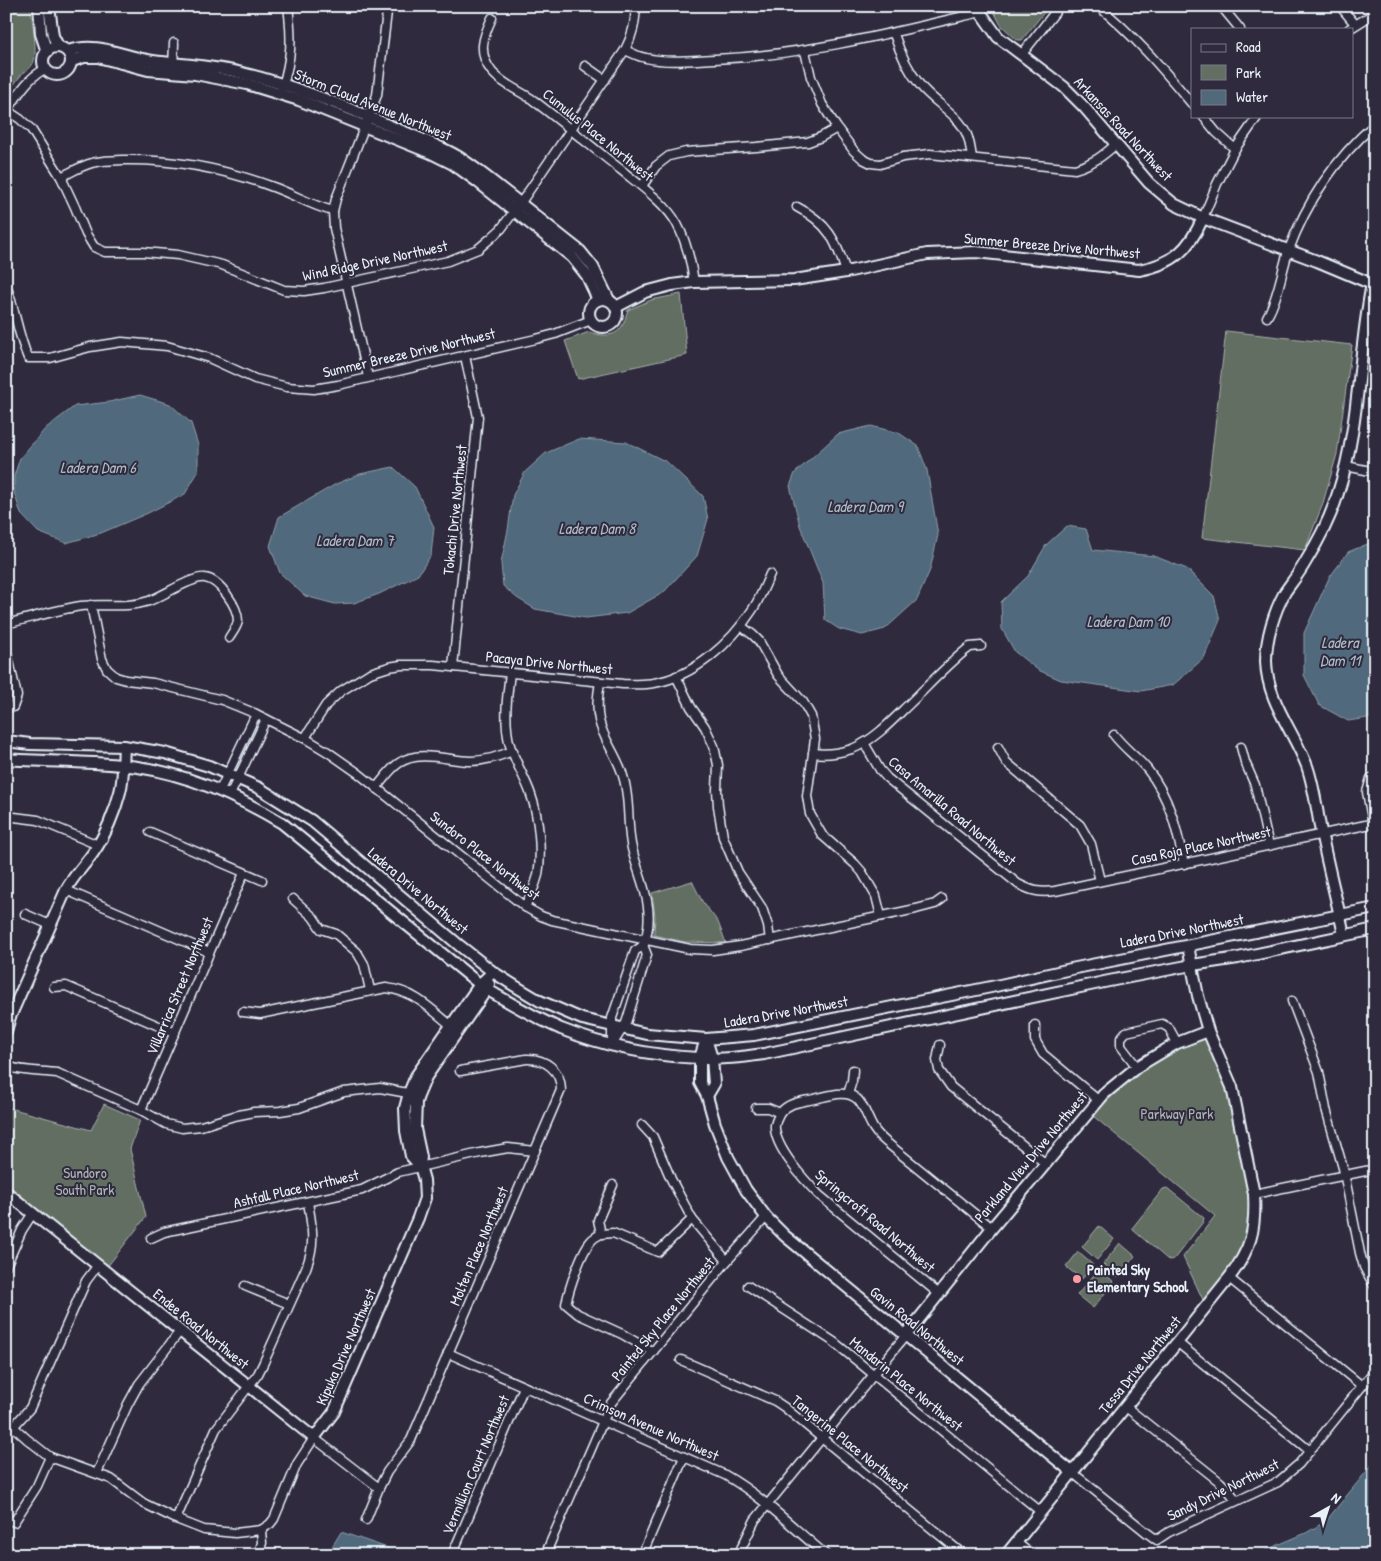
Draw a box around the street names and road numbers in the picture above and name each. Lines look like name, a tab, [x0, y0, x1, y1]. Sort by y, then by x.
street label: Storm Cloud Avenue Northwest	[292, 63, 456, 146]
street label: Arkansas Road Northwest	[1069, 72, 1178, 186]
street label: Cumulus Place Northwest	[538, 83, 659, 186]
street label: Summer Breeze Drive Northwest	[963, 227, 1142, 264]
street label: Wind Ridge Drive Northwest	[301, 235, 450, 286]
street label: Summer Breeze Drive Northwest	[321, 322, 498, 383]
street label: Tokachi Drive Northwest	[437, 443, 472, 576]
street label: Pacaya Drive Northwest	[485, 645, 614, 680]
street label: Casa Amarilla Road Northwest	[884, 751, 1021, 871]
street label: Sundoro Place Northwest	[426, 806, 545, 906]
street label: Casa Roja Place Northwest	[1129, 820, 1274, 871]
street label: Ladera Drive Northwest	[364, 842, 474, 939]
street label: Ladera Drive Northwest	[1118, 908, 1246, 953]
street label: Villarrica Street Northwest	[141, 913, 218, 1058]
street label: Ladera Drive Northwest	[722, 990, 850, 1033]
street label: Parkland View Drive Northwest	[969, 1086, 1093, 1227]
street label: Ashfall Place Northwest	[231, 1164, 361, 1213]
street label: Springcroft Road Northwest	[811, 1164, 940, 1278]
street label: Molten Place Northwest	[444, 1182, 513, 1309]
street label: Painted Sky Place Northwest	[606, 1252, 720, 1385]
street label: Gavin Road Northwest	[866, 1281, 970, 1371]
street label: Endee Road Northwest	[149, 1283, 254, 1374]
street label: Kipuka Drive Northwest	[310, 1284, 381, 1409]
street label: Tessa Drive Northwest	[1093, 1311, 1186, 1418]
street label: Mandarin Place Northwest	[845, 1331, 968, 1436]
street label: Crimson Avenue Northwest	[580, 1387, 723, 1466]
street label: Tangerine Place Northwest	[787, 1390, 914, 1498]
street label: Vermillion Court Northwest	[437, 1391, 515, 1538]
street label: Sandy Drive Northwest	[1163, 1453, 1283, 1526]

